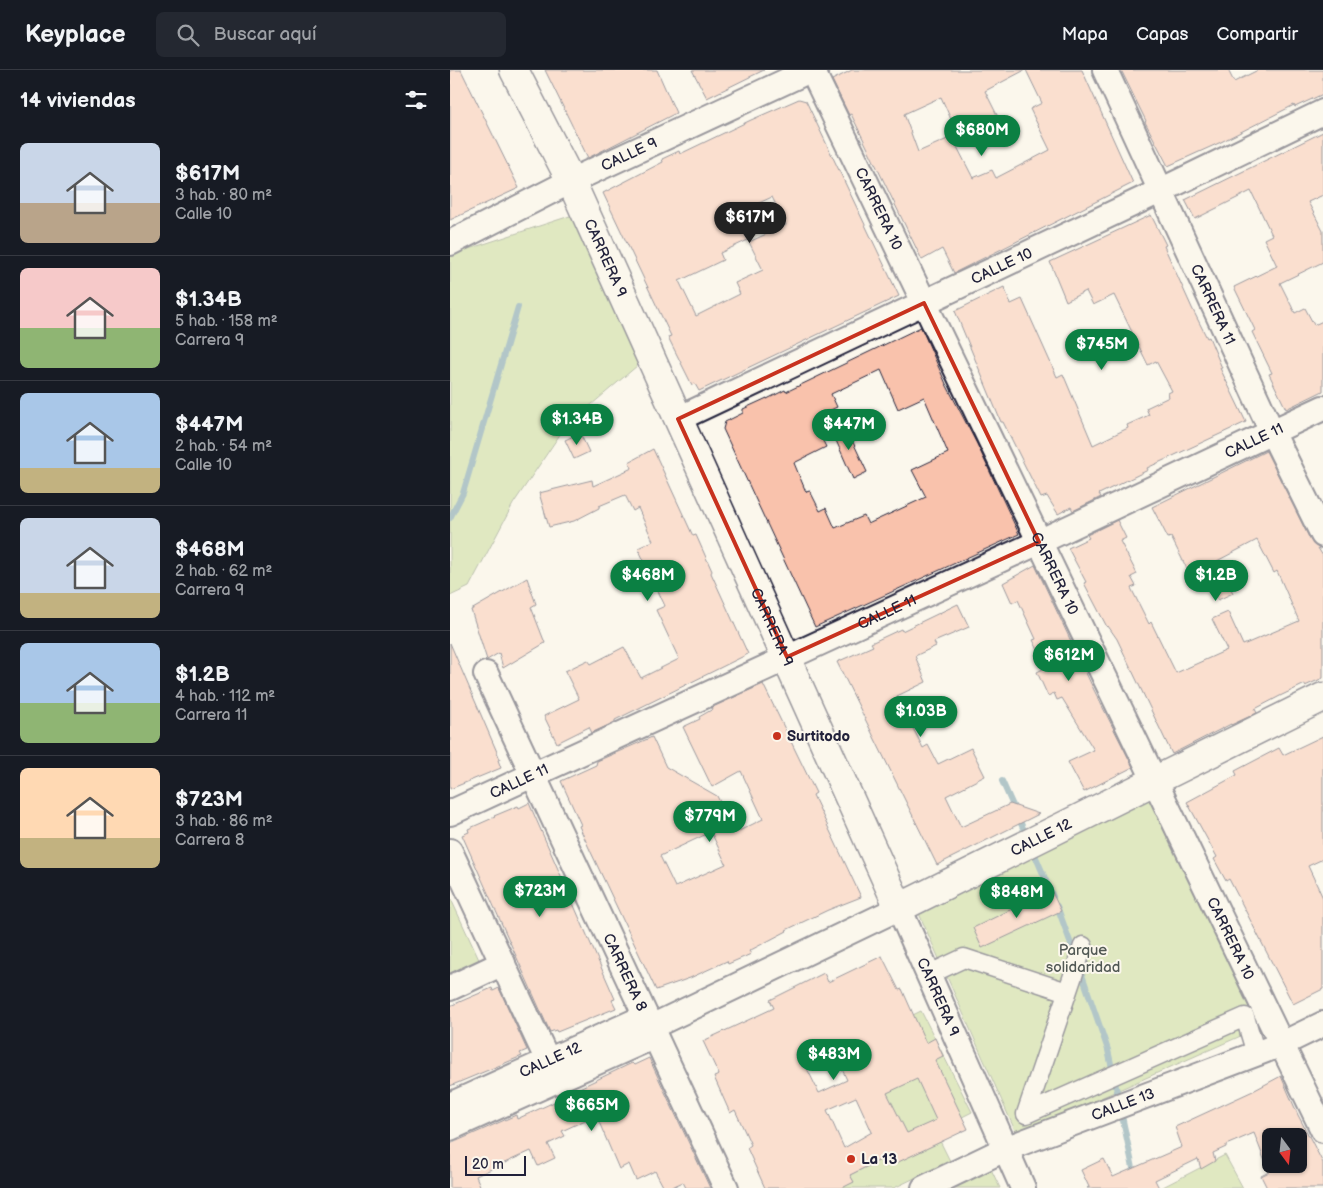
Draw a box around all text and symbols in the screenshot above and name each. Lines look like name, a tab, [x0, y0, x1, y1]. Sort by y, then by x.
search box	[156, 12, 506, 57]
text: Keyplace	[25, 20, 126, 49]
icon: search	[174, 21, 202, 49]
text: Buscar aquí	[214, 23, 316, 46]
text: Mapa	[1062, 24, 1108, 45]
text: Capas	[1136, 24, 1189, 45]
text: Compartir	[1217, 24, 1298, 45]
icon: filters	[402, 86, 430, 114]
text: 14 viviendas	[20, 88, 136, 113]
pin: $680M	[947, 114, 1017, 157]
text: $680M	[955, 121, 1009, 140]
street label: CALLE 9	[598, 133, 660, 176]
text: $617M	[175, 161, 240, 186]
icon: home	[60, 163, 120, 223]
street label: CARRERA 10	[850, 164, 907, 254]
text: 3 hab. · 80 m²	[175, 186, 272, 205]
pin: $617M	[715, 202, 785, 244]
text: Calle 10	[175, 205, 232, 224]
text: $617M	[725, 208, 775, 227]
street label: CARRERA 9	[579, 216, 631, 300]
street label: CALLE 10	[968, 244, 1036, 289]
street label: CARRERA 11	[1186, 261, 1239, 348]
text: $1.34B	[175, 287, 242, 312]
icon: home	[60, 288, 120, 348]
text: 5 hab. · 158 m²	[175, 312, 278, 331]
pin: $745M	[1067, 328, 1137, 371]
text: Carrera 9	[175, 331, 244, 350]
text: $745M	[1076, 335, 1128, 354]
pin: $1.34B	[536, 404, 618, 446]
pin: $447M	[814, 408, 884, 451]
text: $1.34B	[552, 410, 602, 429]
text: $447M	[175, 412, 243, 437]
icon: home	[60, 413, 120, 473]
text: $447M	[823, 415, 875, 434]
street label: CALLE 11	[1222, 419, 1287, 463]
text: 2 hab. · 54 m²	[175, 437, 272, 456]
text: Calle 10	[175, 456, 232, 475]
street label: CARRERA 10	[1026, 529, 1082, 618]
text: $468M	[175, 537, 245, 562]
icon: home	[60, 538, 120, 598]
pin: $468M	[613, 560, 683, 602]
pin: $1.2B	[1181, 560, 1251, 602]
text: 2 hab. · 62 m²	[175, 562, 272, 581]
text: $468M	[621, 566, 675, 585]
text: $1.2B	[1195, 566, 1237, 585]
text: Carrera 9	[175, 581, 244, 600]
street label: CARRERA 9	[746, 585, 798, 669]
street label: CALLE 11	[855, 591, 920, 634]
pin: $612M	[1034, 640, 1104, 682]
text: $612M	[1044, 646, 1094, 665]
text: $1.2B	[175, 662, 230, 687]
icon: home	[60, 663, 120, 723]
text: 4 hab. · 112 m²	[175, 687, 275, 706]
pin: $1.03B	[880, 696, 962, 738]
text: $1.03B	[895, 702, 947, 721]
text: Carrera 11	[175, 706, 247, 725]
place label: Surtitodo	[787, 727, 851, 746]
marker: Surtitodo	[771, 730, 783, 742]
street label: CALLE 11	[487, 760, 552, 803]
text: $723M	[175, 787, 243, 812]
icon: home	[60, 788, 120, 848]
pin: $779M	[675, 800, 745, 843]
text: $779M	[684, 807, 736, 826]
text: 3 hab. · 86 m²	[175, 812, 273, 831]
street label: CALLE 12	[1008, 815, 1075, 861]
text: Carrera 8	[175, 831, 244, 850]
pin: $723M	[505, 876, 575, 918]
pin: $848M	[982, 876, 1052, 919]
text: $723M	[514, 882, 566, 901]
text: $848M	[991, 883, 1044, 902]
street label: CARRERA 10	[1202, 894, 1258, 983]
street label: CARRERA 8	[598, 930, 651, 1014]
park label: Parque solidaridad	[1046, 941, 1120, 977]
street label: CARRERA 9	[912, 955, 964, 1039]
street label: CALLE 12	[517, 1038, 584, 1082]
pin: $483M	[799, 1038, 869, 1081]
text: $483M	[808, 1045, 860, 1064]
street label: CALLE 13	[1089, 1084, 1157, 1125]
pin: $665M	[557, 1090, 627, 1132]
text: $665M	[566, 1096, 618, 1115]
north arrow	[1262, 1128, 1308, 1172]
map controls	[1262, 1128, 1307, 1173]
place label: La 13	[861, 1150, 897, 1169]
scale bar	[465, 1153, 526, 1176]
marker: La 13	[845, 1153, 857, 1165]
text: 20 m	[472, 1156, 504, 1173]

